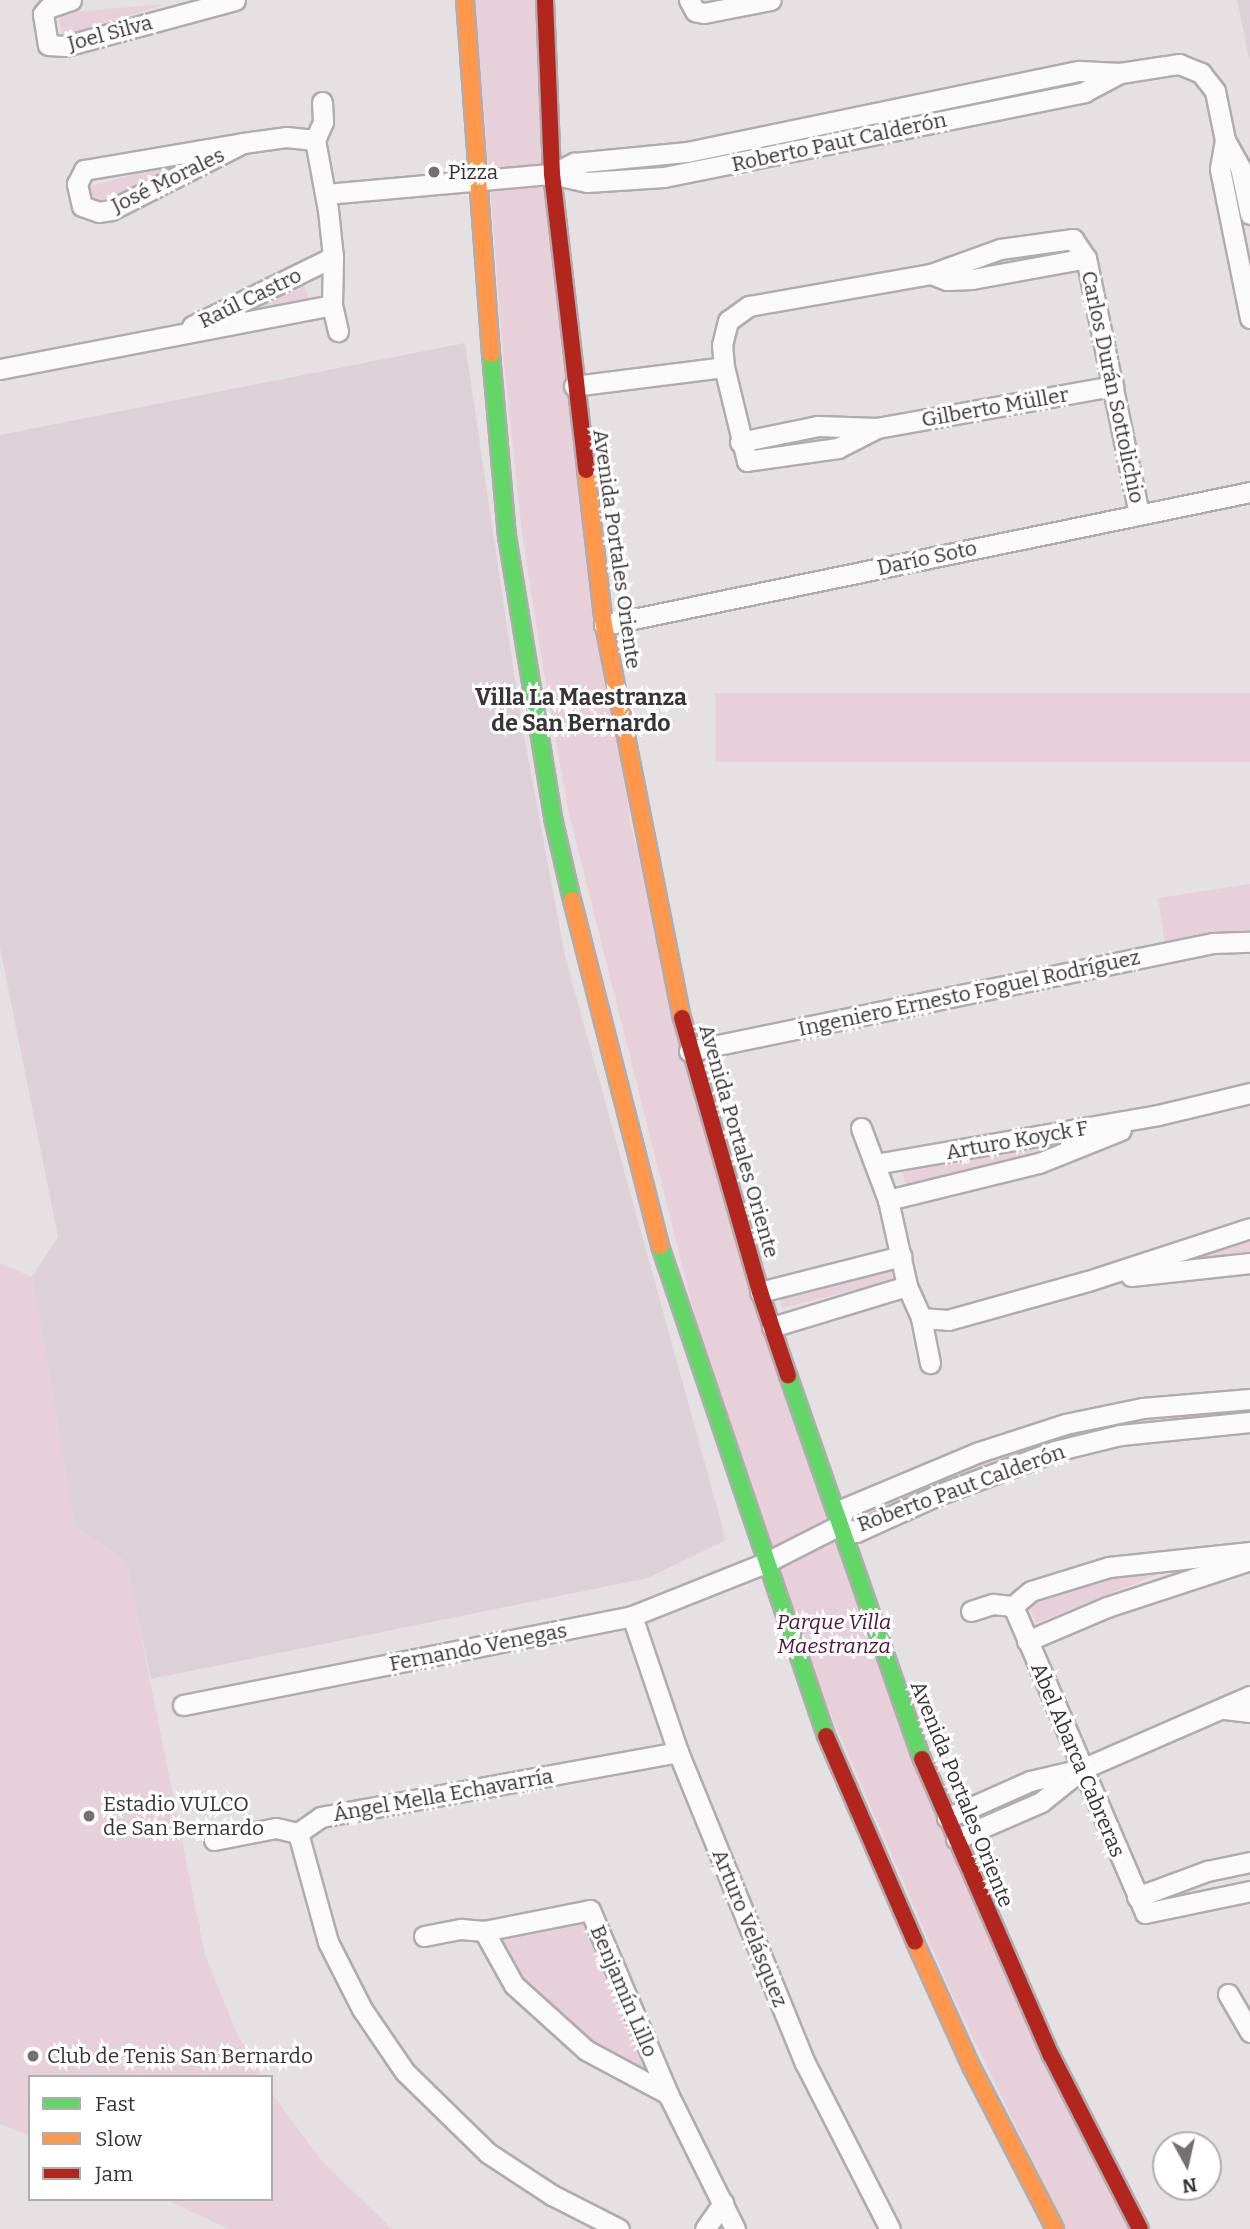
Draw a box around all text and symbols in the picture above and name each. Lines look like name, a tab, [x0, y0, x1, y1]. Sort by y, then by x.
street label: Joel Silva	[65, 10, 155, 56]
street label: Roberto Paut Calderón	[729, 107, 949, 177]
street label: José Morales	[107, 142, 229, 218]
place label: Pizza	[448, 159, 498, 185]
marker: Pizza	[426, 164, 442, 180]
street label: Raúl Castro	[194, 262, 306, 334]
street label: Carlos Durán Sottolichio	[1076, 269, 1150, 505]
street label: Gilberto Müller	[919, 382, 1071, 432]
street label: Avenida Portales Oriente	[588, 428, 646, 670]
street label: Darío Soto	[875, 535, 979, 581]
district label: Villa La Maestranza de San Bernardo	[475, 683, 687, 737]
street label: Ingeniero Ernesto Foguel Rodríguez	[796, 944, 1142, 1042]
street label: Avenida Portales Oriente	[694, 1021, 784, 1261]
street label: Arturo Koyck F	[944, 1115, 1090, 1165]
street label: Roberto Paut Calderón	[854, 1439, 1068, 1537]
park label: Parque Villa Maestranza	[777, 1609, 891, 1659]
street label: Fernando Venegas	[387, 1617, 569, 1677]
street label: Abel Abarca Cabreras	[1026, 1659, 1130, 1861]
street label: Avenida Portales Oriente	[905, 1677, 1019, 1911]
street label: Ángel Mella Echavarría	[331, 1763, 555, 1827]
place label: Estadio VULCO de San Bernardo	[103, 1791, 264, 1841]
marker: Estadio VULCO de San Bernardo	[81, 1808, 97, 1824]
street label: Arturo Velásquez	[707, 1845, 793, 2011]
street label: Benjamín Lillo	[585, 1921, 663, 2061]
place label: Club de Tenis San Bernardo	[47, 2043, 313, 2069]
marker: Club de Tenis San Bernardo	[25, 2048, 41, 2064]
legend	[28, 2075, 273, 2201]
text: Fast	[95, 2091, 135, 2117]
text: Slow	[95, 2126, 142, 2152]
north arrow	[1152, 2131, 1222, 2201]
text: Jam	[95, 2161, 133, 2187]
text: N	[1181, 2173, 1199, 2198]

